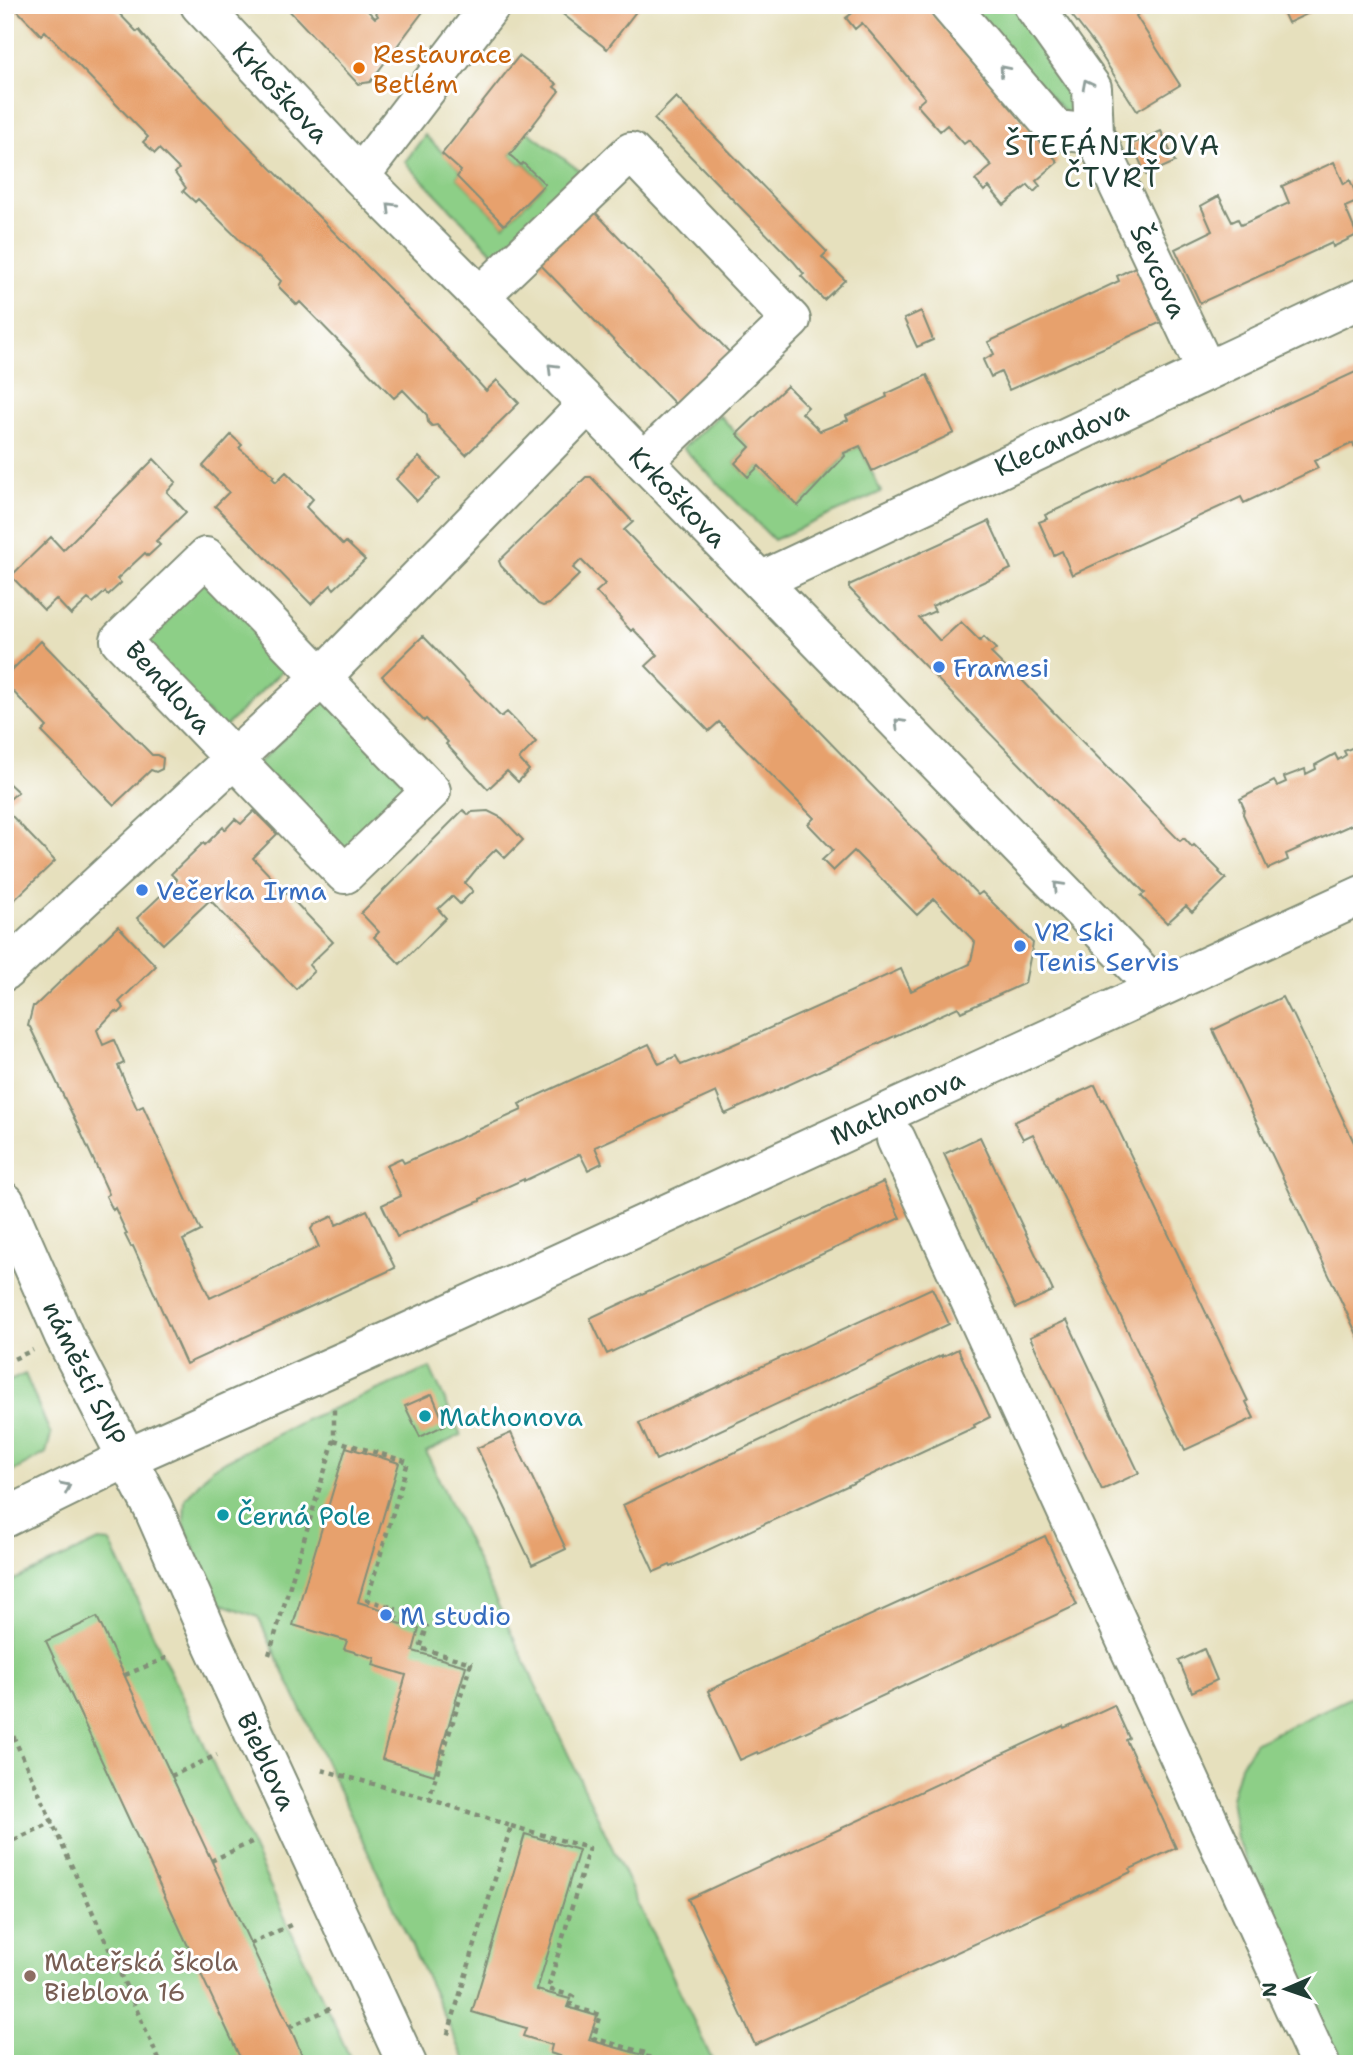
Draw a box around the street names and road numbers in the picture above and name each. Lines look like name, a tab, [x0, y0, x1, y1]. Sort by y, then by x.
street label: Krkoškova	[225, 34, 337, 150]
street label: Ševcova	[1122, 219, 1196, 323]
street label: Klecandova	[988, 392, 1134, 484]
street label: Krkoškova	[621, 439, 735, 555]
street label: Bendlova	[118, 633, 220, 741]
street label: Mathonova	[824, 1061, 970, 1153]
street label: náměstí SNP	[35, 1295, 135, 1451]
street label: Bieblova	[229, 1706, 305, 1816]

